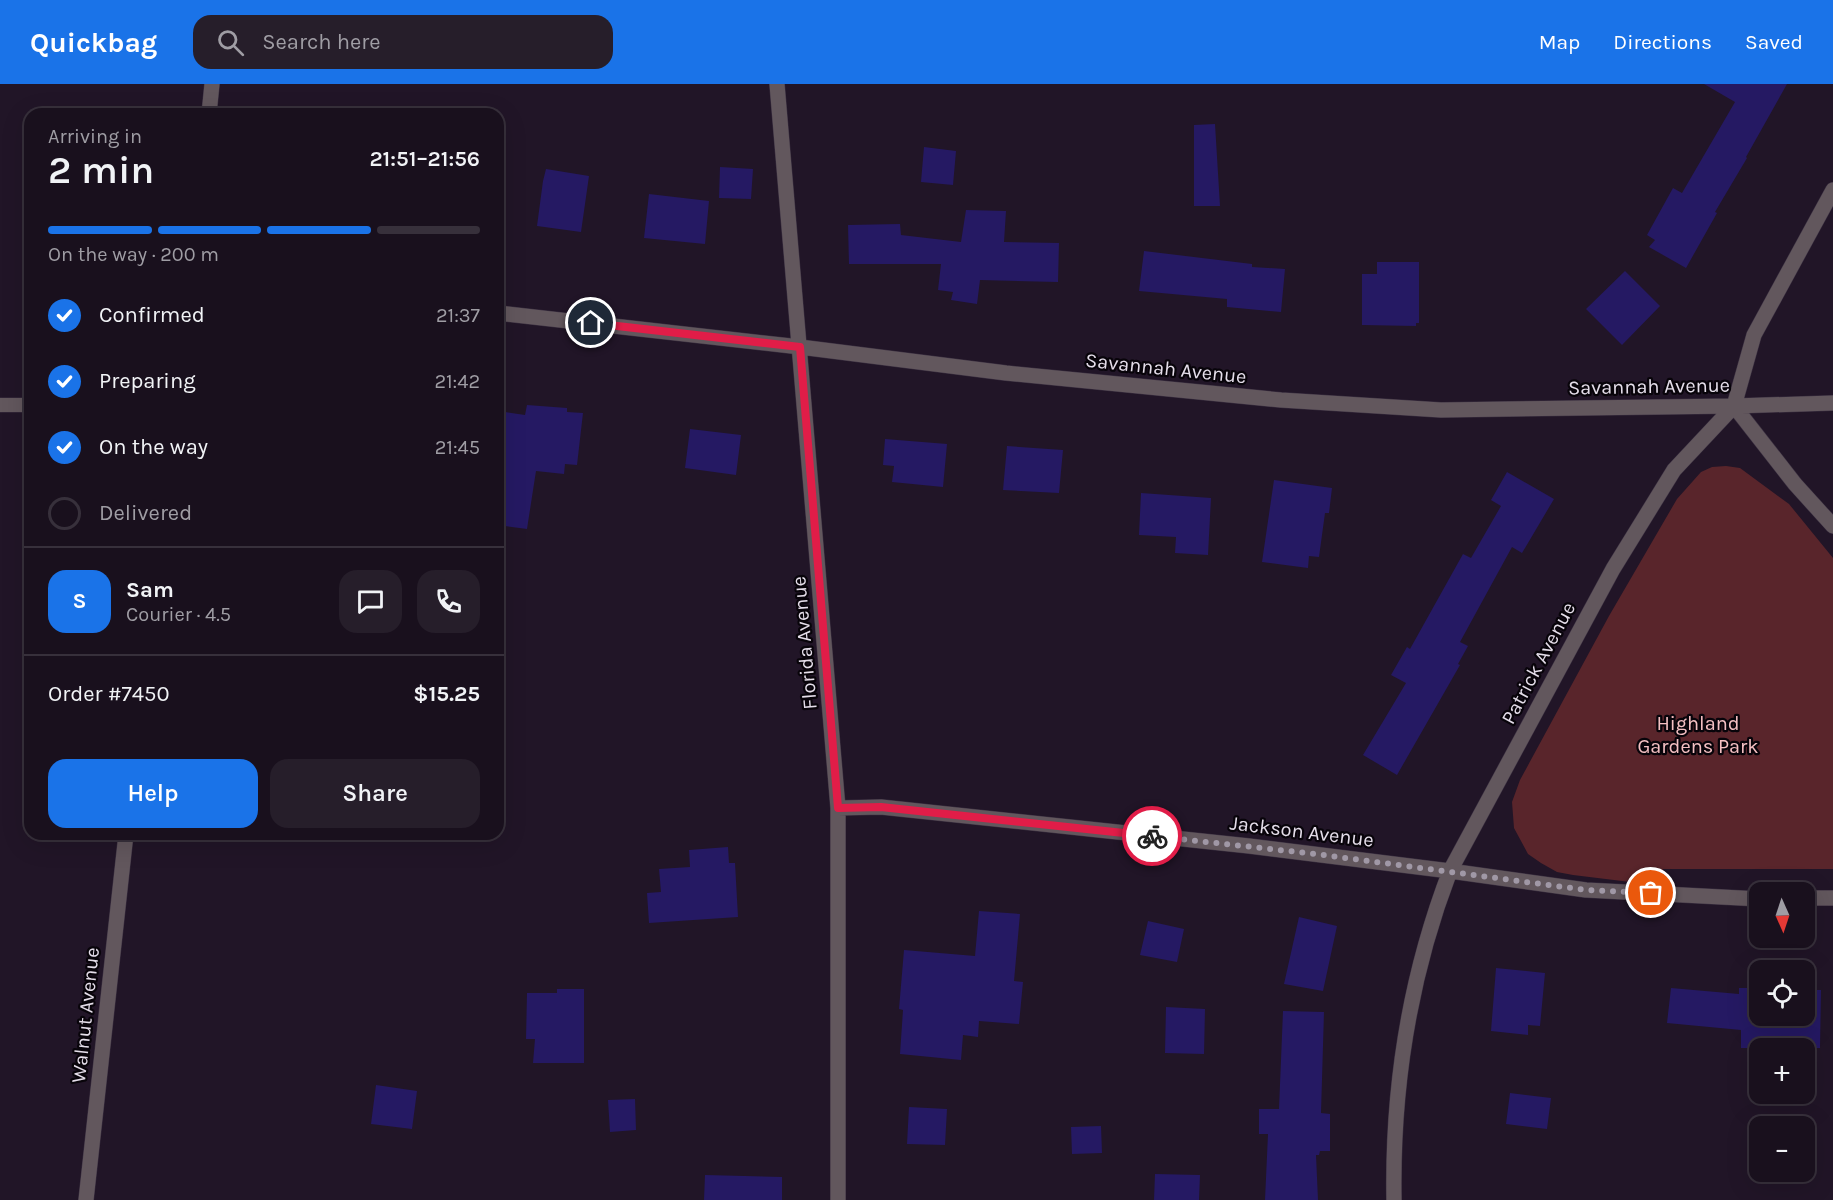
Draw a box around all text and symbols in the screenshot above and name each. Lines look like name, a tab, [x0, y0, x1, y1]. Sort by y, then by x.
search box	[193, 15, 613, 69]
text: Quickbag	[30, 26, 157, 59]
icon: search	[214, 26, 247, 59]
text: Search here	[262, 29, 381, 55]
text: Map	[1539, 30, 1580, 54]
text: Directions	[1613, 30, 1712, 54]
text: Saved	[1745, 30, 1803, 54]
text: Arriving in	[48, 125, 142, 148]
text: 21:51–21:56	[369, 146, 480, 172]
text: 2 min	[48, 147, 154, 193]
text: On the way · 200 m	[48, 243, 219, 266]
pin	[565, 297, 616, 348]
icon: check	[48, 299, 81, 332]
text: Confirmed	[99, 302, 205, 328]
text: 21:37	[436, 304, 480, 327]
icon: home	[574, 306, 607, 339]
street label: Savannah Avenue	[1084, 349, 1248, 388]
icon: check	[48, 365, 81, 398]
text: Preparing	[99, 368, 196, 394]
text: 21:42	[434, 370, 480, 393]
street label: Savannah Avenue	[1568, 374, 1730, 399]
icon: check	[48, 431, 81, 464]
text: On the way	[99, 434, 208, 460]
text: 21:45	[435, 436, 480, 459]
text: Delivered	[99, 500, 192, 526]
button: chat	[339, 570, 402, 633]
button: phone	[417, 570, 480, 633]
street label: Florida Avenue	[787, 575, 822, 711]
text: Sam	[126, 577, 174, 603]
text: S	[72, 588, 87, 614]
street label: Patrick Avenue	[1497, 598, 1580, 728]
text: Courier · 4.5	[126, 603, 231, 626]
text: Order #7450	[48, 681, 170, 707]
text: $15.25	[413, 681, 480, 707]
park label: Highland Gardens Park	[1637, 712, 1759, 758]
button: Help	[48, 759, 258, 828]
button: Share	[270, 759, 480, 828]
courier	[1122, 806, 1182, 866]
street label: Jackson Avenue	[1229, 811, 1375, 852]
icon: bike	[1136, 820, 1169, 853]
pin	[1625, 867, 1676, 918]
icon: bag	[1634, 876, 1667, 909]
north arrow	[1749, 882, 1815, 948]
map controls	[1749, 882, 1815, 1182]
street label: Walnut Avenue	[67, 946, 104, 1084]
button: locate	[1749, 960, 1815, 1026]
button: +	[1749, 1038, 1815, 1104]
button: −	[1749, 1116, 1815, 1182]

